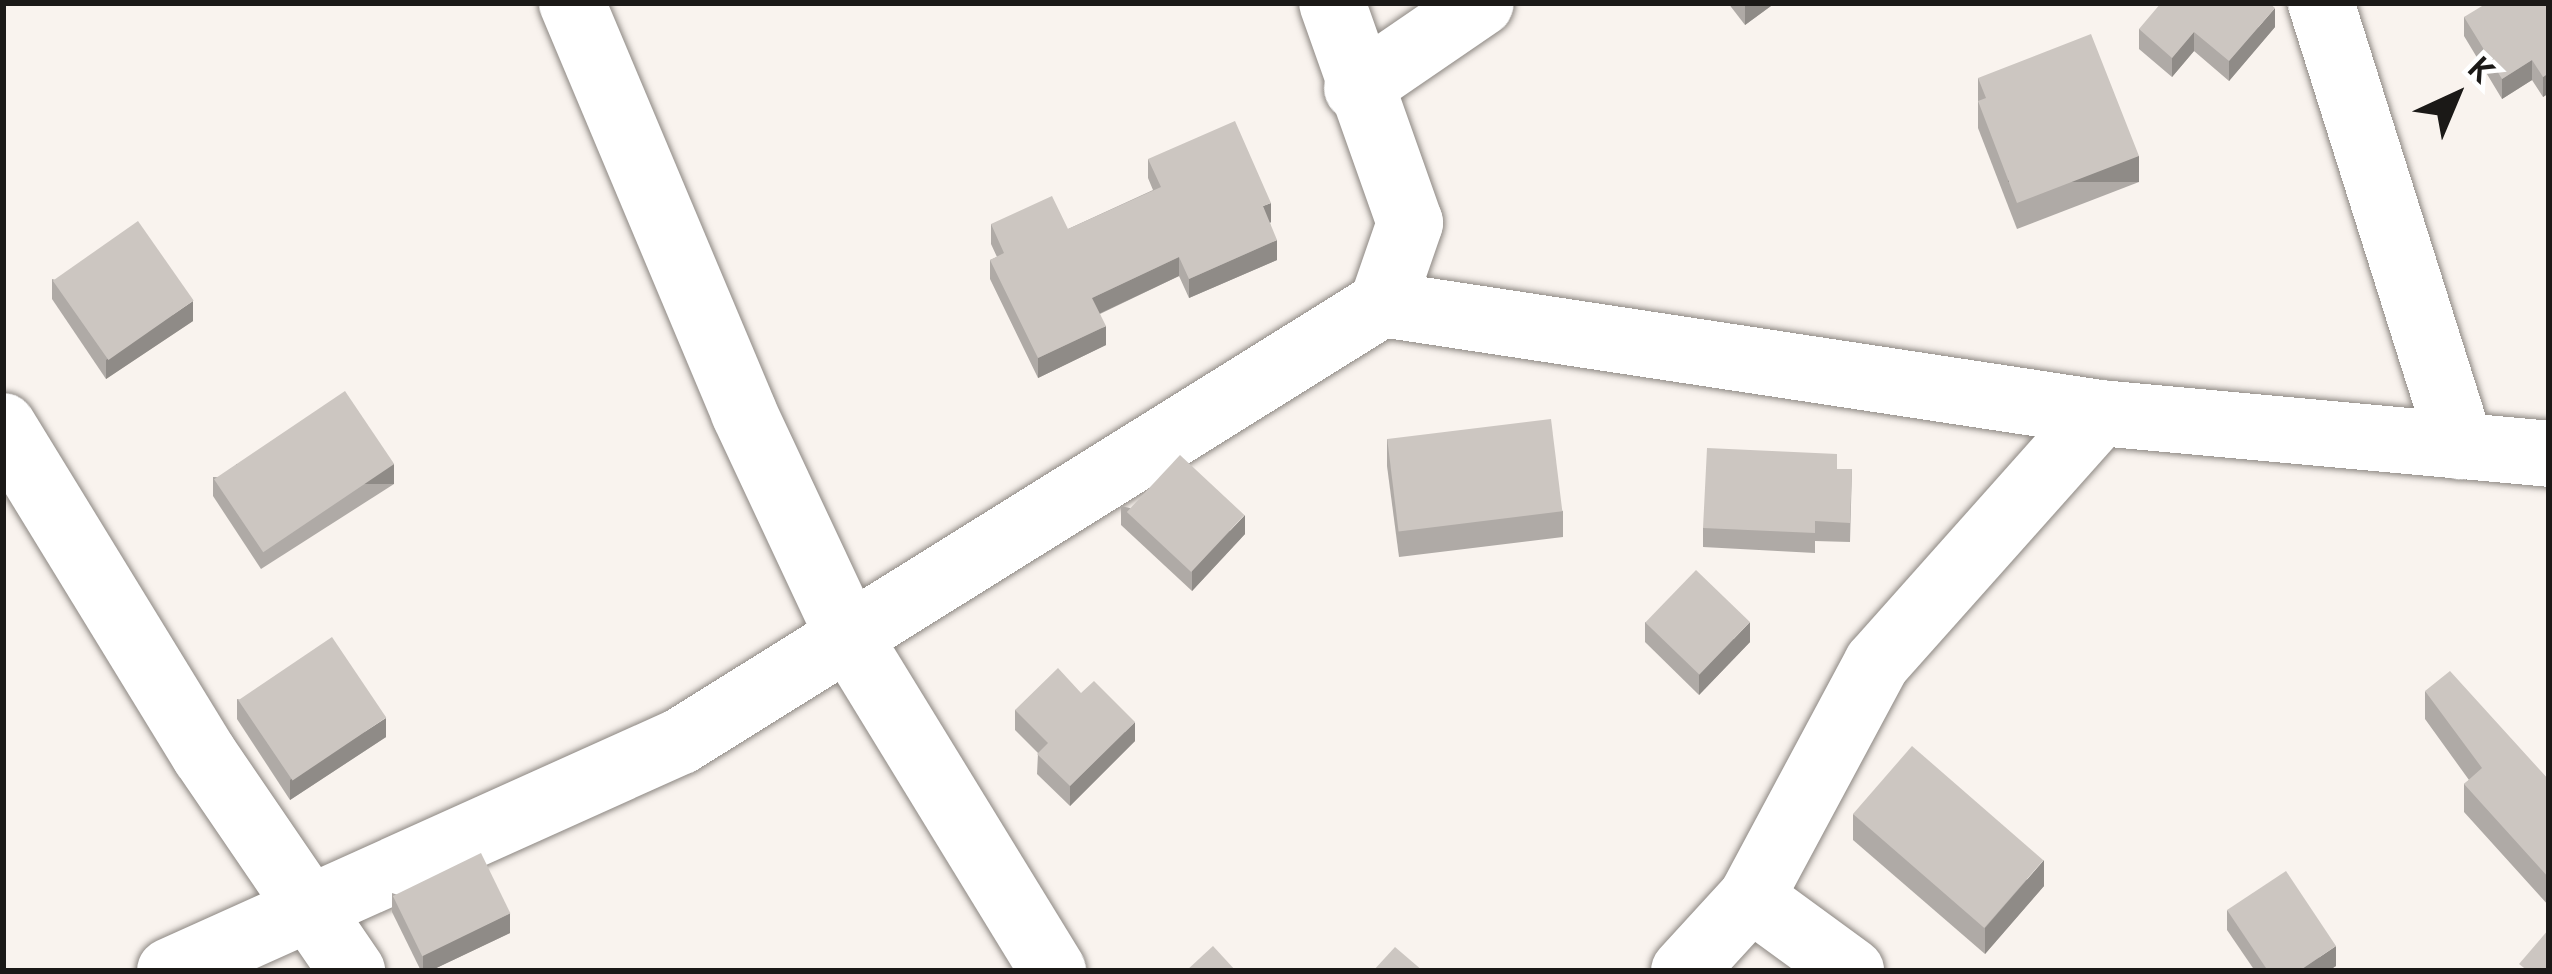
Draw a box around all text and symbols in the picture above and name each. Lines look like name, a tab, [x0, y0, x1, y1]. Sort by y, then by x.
north arrow	[2396, 36, 2516, 156]
text: K	[2459, 48, 2503, 92]

